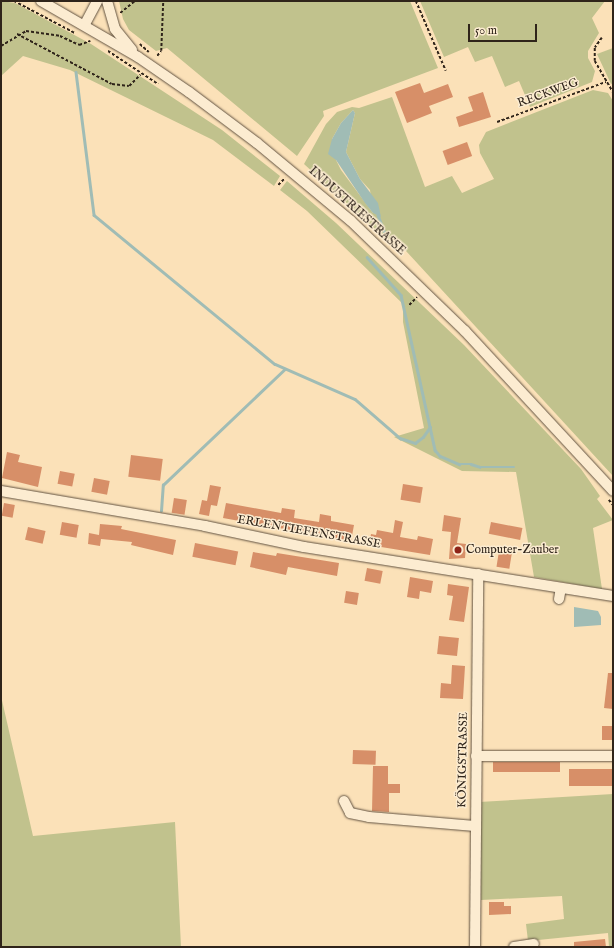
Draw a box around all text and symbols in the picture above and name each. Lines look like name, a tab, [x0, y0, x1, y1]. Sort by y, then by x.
scale bar	[470, 16, 539, 42]
text: 50 m	[475, 23, 497, 38]
street label: RECKWEG	[516, 75, 580, 111]
street label: INDUSTRIESTRASSE	[306, 164, 408, 258]
street label: ERLENTIEFENSTRASSE	[236, 512, 382, 552]
place label: Computer-Zauber	[466, 543, 559, 557]
marker: Computer-Zauber	[453, 545, 463, 555]
street label: KÖNIGSTRASSE	[455, 712, 471, 808]

